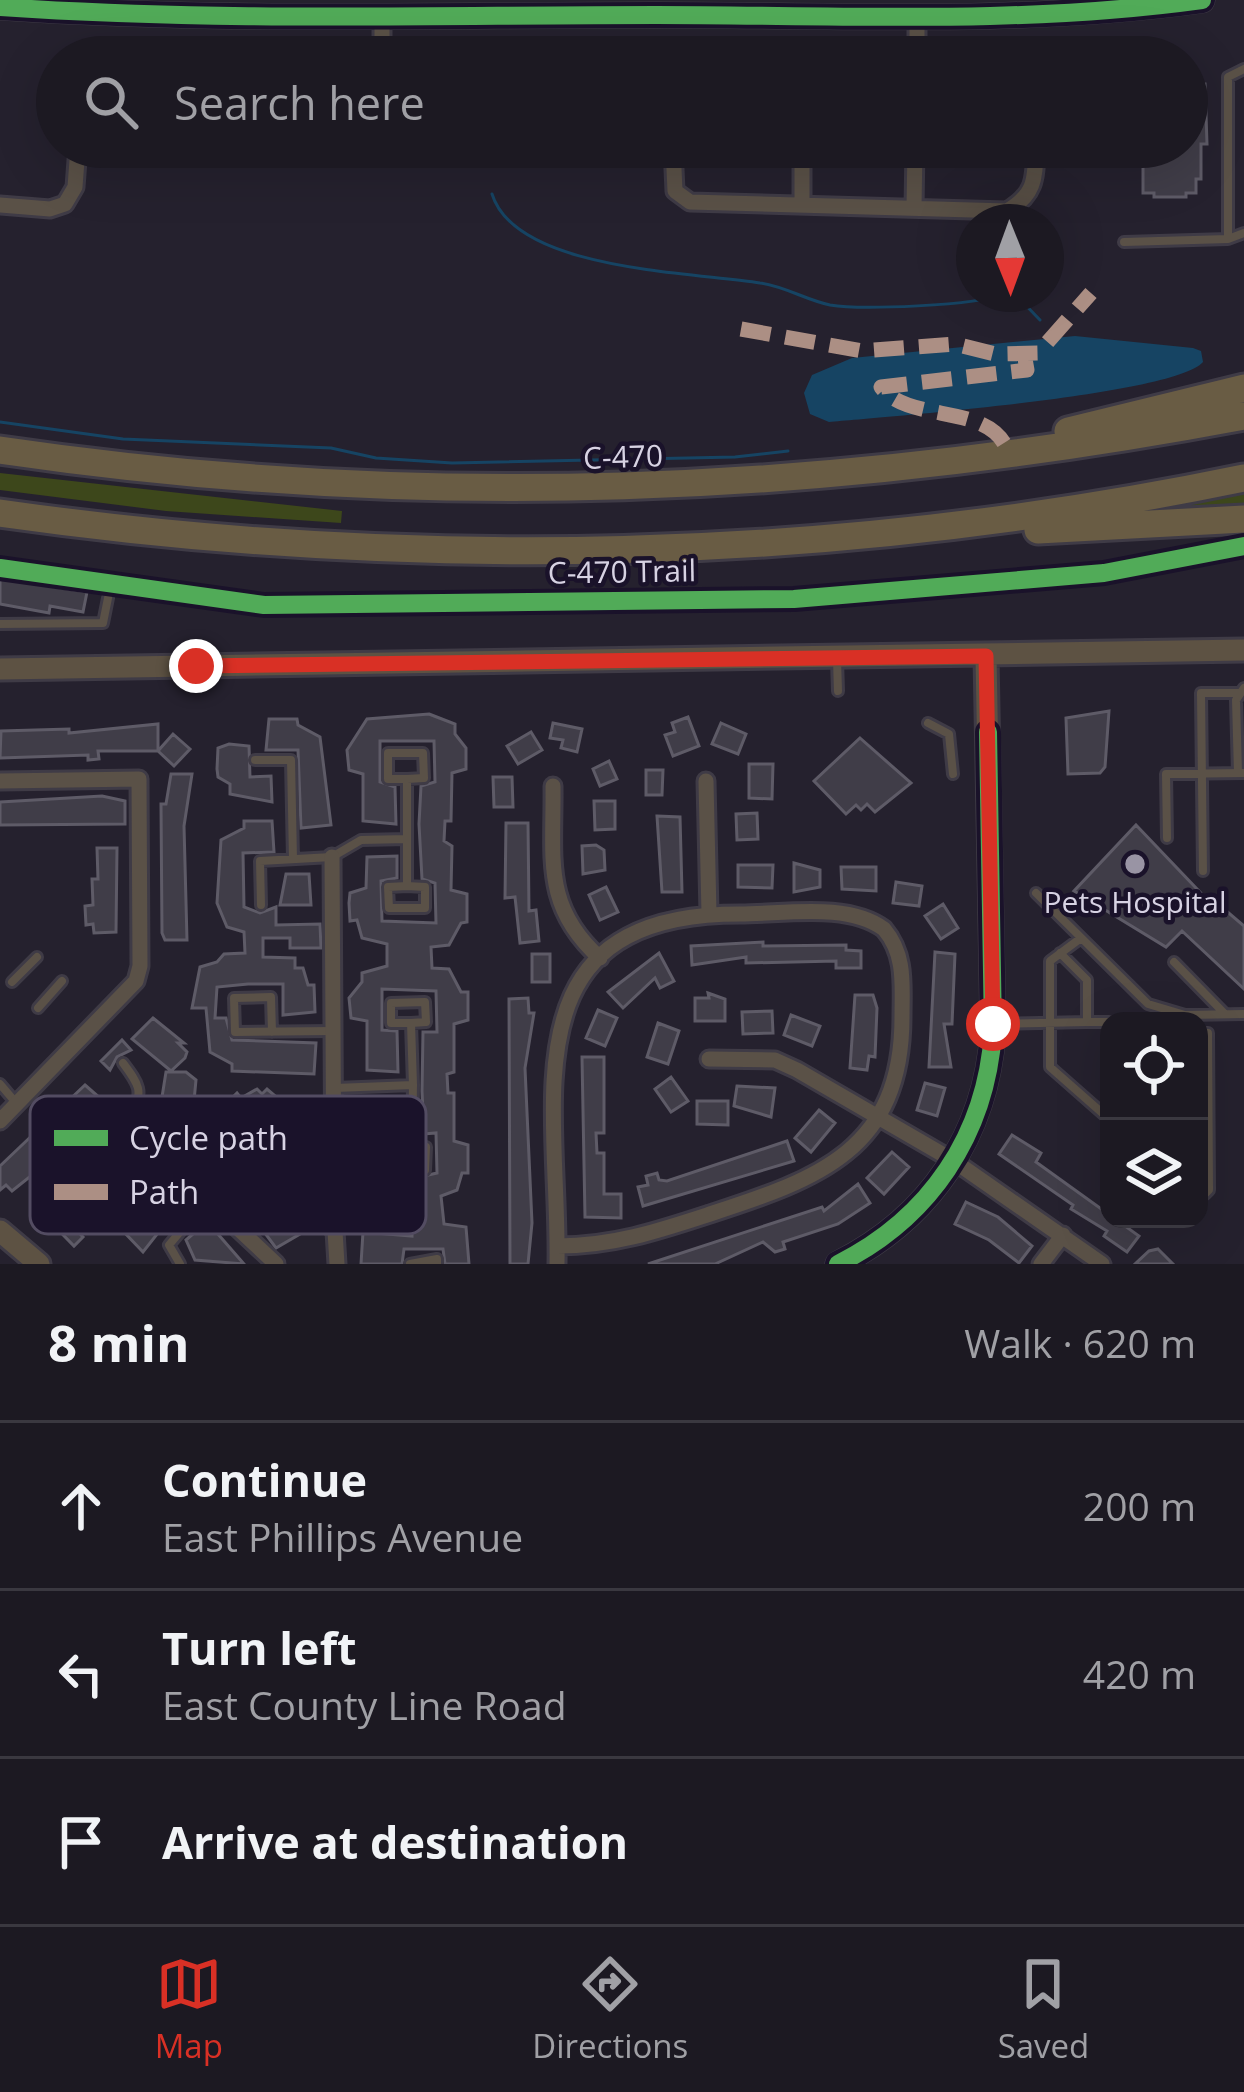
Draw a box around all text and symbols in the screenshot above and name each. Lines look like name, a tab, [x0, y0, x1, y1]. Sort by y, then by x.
search box	[36, 36, 1208, 168]
icon: search	[78, 69, 144, 135]
text: Search here	[174, 72, 425, 133]
north arrow	[956, 204, 1064, 312]
street label: C-470	[582, 434, 664, 478]
street label: C-470 Trail	[547, 549, 697, 593]
route end	[169, 639, 223, 693]
marker: Pets Hospital	[1122, 851, 1148, 877]
place label: Pets Hospital	[1043, 881, 1227, 922]
route start	[966, 997, 1020, 1051]
map controls	[1100, 1012, 1208, 1228]
button: locate	[1100, 1012, 1208, 1120]
legend	[30, 1096, 426, 1234]
text: Cycle path	[129, 1115, 288, 1160]
button: layers	[1100, 1120, 1208, 1228]
text: Path	[129, 1169, 199, 1214]
text: 8 min	[48, 1307, 190, 1377]
text: Walk · 620 m	[964, 1316, 1196, 1369]
text: Continue	[162, 1449, 367, 1510]
icon: ahead	[48, 1473, 114, 1539]
text: 200 m	[1083, 1479, 1196, 1532]
text: East Phillips Avenue	[162, 1510, 523, 1563]
text: Turn left	[162, 1617, 357, 1678]
icon: left	[48, 1641, 114, 1707]
text: 420 m	[1083, 1647, 1196, 1700]
text: East County Line Road	[162, 1678, 567, 1731]
icon: arrive	[48, 1809, 114, 1875]
text: Arrive at destination	[162, 1811, 628, 1872]
tab: Map	[155, 1951, 223, 2068]
tab: Directions	[532, 1951, 688, 2068]
tab: Saved	[998, 1951, 1089, 2068]

